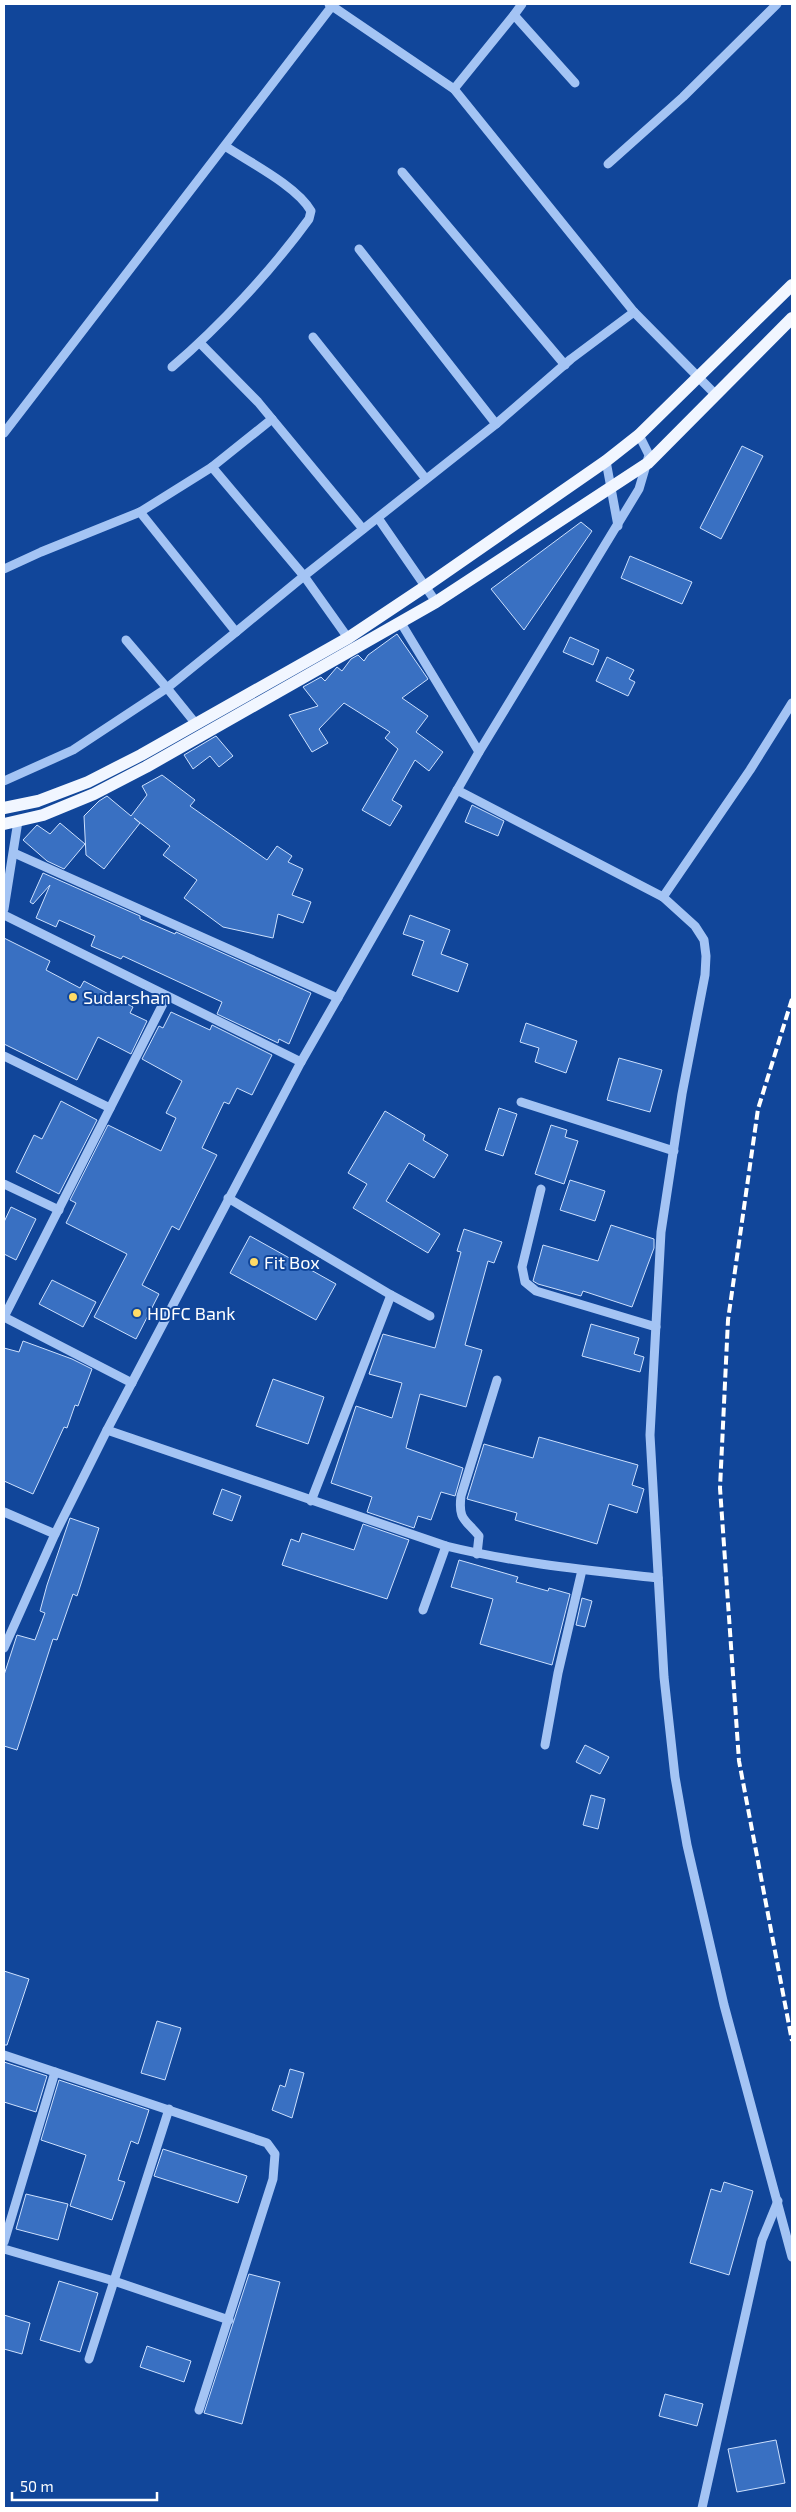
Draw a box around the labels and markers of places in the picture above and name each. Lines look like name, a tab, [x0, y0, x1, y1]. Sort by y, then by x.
place label: Sudarshan	[83, 986, 171, 1008]
marker: Sudarshan	[67, 991, 79, 1003]
place label: Fit Box	[264, 1251, 320, 1273]
marker: Fit Box	[248, 1256, 260, 1268]
place label: HDFC Bank	[147, 1302, 236, 1324]
marker: HDFC Bank	[131, 1307, 143, 1319]

